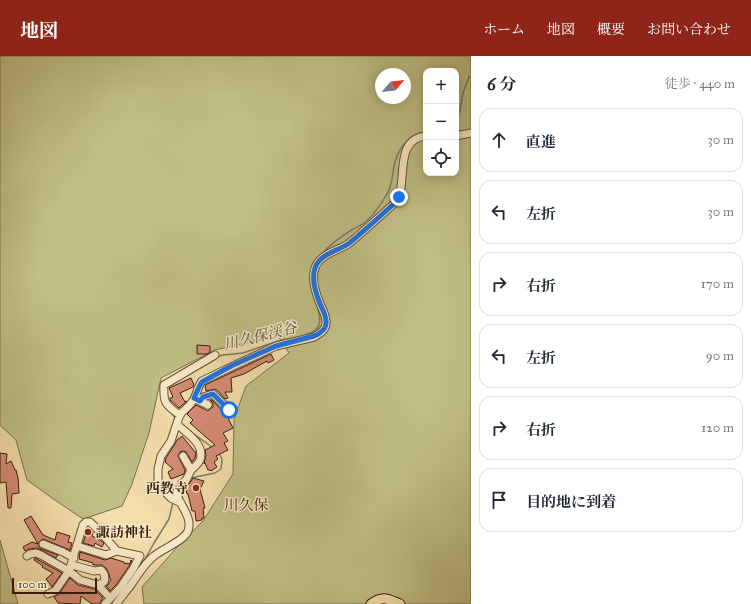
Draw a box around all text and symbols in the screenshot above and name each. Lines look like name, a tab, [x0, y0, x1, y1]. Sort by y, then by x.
text: 地図	[20, 19, 58, 42]
text: ホーム	[483, 21, 525, 38]
text: 地図	[547, 21, 575, 38]
text: 概要	[597, 21, 625, 38]
text: お問い合わせ	[647, 21, 731, 38]
north arrow	[375, 68, 411, 104]
map controls	[423, 68, 459, 176]
button: +	[423, 68, 459, 104]
text: 6 分	[487, 74, 516, 95]
text: 徒歩 · 440 m	[665, 76, 735, 92]
button: −	[423, 104, 459, 140]
icon: ahead	[488, 129, 510, 151]
text: 30 m	[708, 132, 734, 148]
text: 直進	[526, 133, 556, 151]
button: locate	[423, 140, 459, 176]
route end	[390, 188, 408, 206]
icon: left	[488, 201, 510, 223]
text: 30 m	[708, 204, 734, 220]
text: 左折	[526, 205, 556, 223]
icon: right	[488, 273, 510, 295]
text: 170 m	[701, 276, 734, 292]
text: 右折	[526, 277, 556, 295]
water label: 川久保渓谷	[221, 318, 300, 354]
icon: left	[488, 345, 510, 367]
text: 90 m	[706, 348, 734, 364]
text: 左折	[526, 349, 556, 367]
route start	[220, 401, 238, 419]
icon: right	[488, 417, 510, 439]
text: 120 m	[701, 420, 734, 436]
text: 右折	[526, 421, 556, 439]
place label: 西教寺	[146, 480, 188, 497]
marker: 西教寺	[191, 483, 201, 493]
icon: arrive	[488, 489, 510, 511]
text: 目的地に到着	[526, 493, 616, 511]
district label: 川久保	[223, 496, 269, 514]
place label: 諏訪神社	[96, 524, 152, 541]
marker: 諏訪神社	[83, 527, 93, 537]
scale bar	[12, 576, 97, 595]
text: 100 m	[18, 578, 47, 591]

